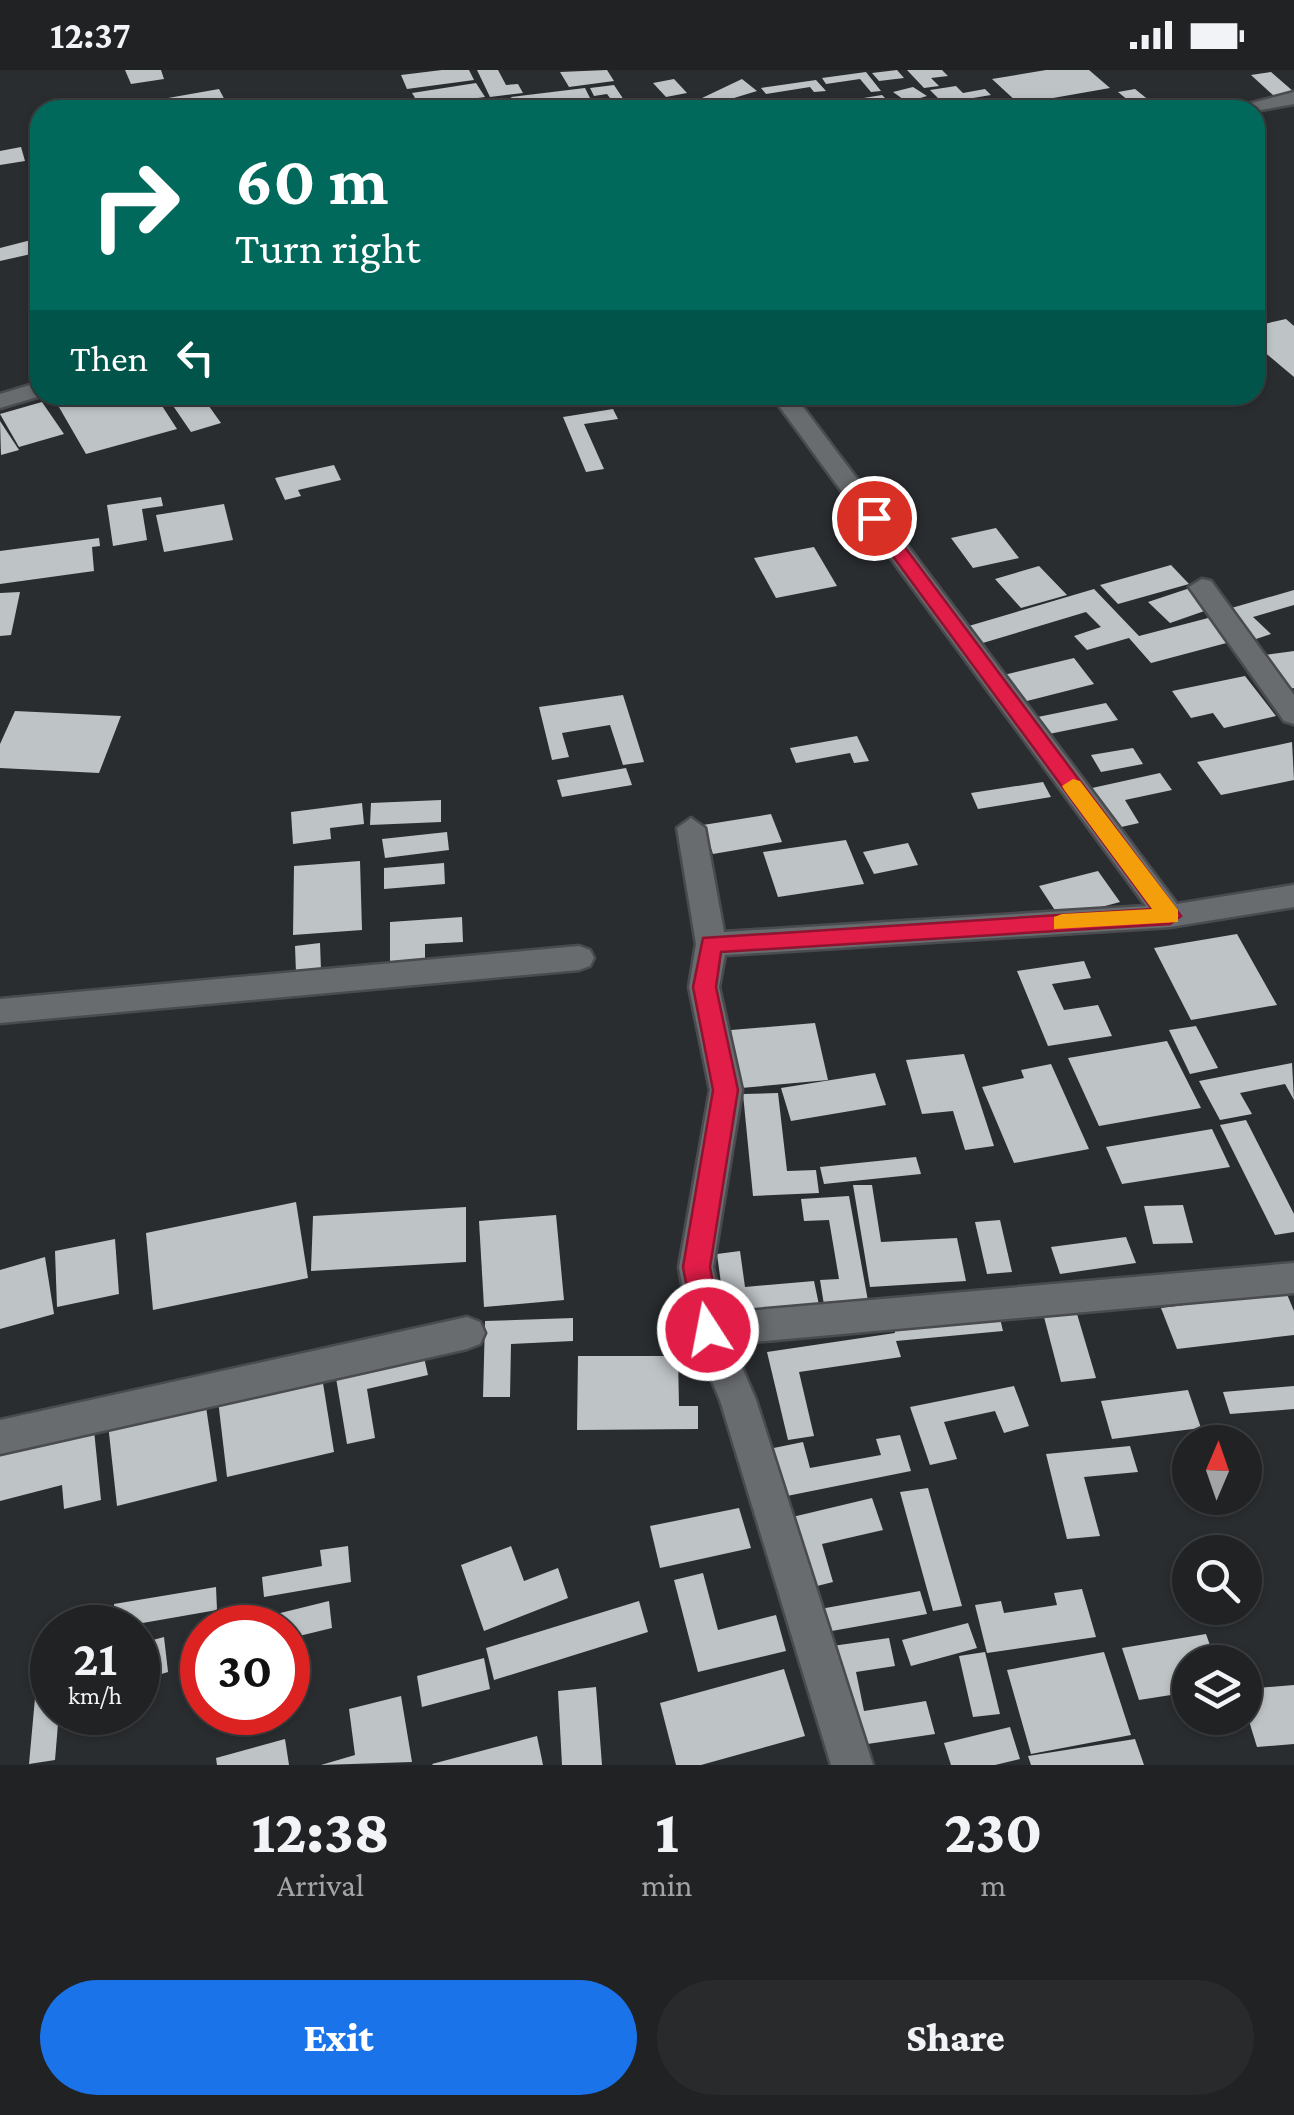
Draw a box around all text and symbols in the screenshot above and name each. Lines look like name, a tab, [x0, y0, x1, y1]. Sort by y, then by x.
text: 12:37	[50, 14, 131, 56]
icon: right	[70, 140, 200, 270]
text: 60 m	[235, 141, 388, 219]
text: Turn right	[235, 223, 420, 273]
icon: left	[168, 330, 223, 385]
text: Then	[70, 337, 148, 379]
pin	[832, 476, 917, 561]
icon: arrive	[847, 491, 902, 546]
position arrow	[656, 1278, 760, 1382]
north arrow	[1172, 1425, 1262, 1515]
map controls	[1172, 1425, 1262, 1735]
button: search	[1172, 1535, 1262, 1625]
speed limit sign: 30	[180, 1605, 310, 1735]
text: 21	[73, 1630, 117, 1686]
button: layers	[1172, 1645, 1262, 1735]
text: km/h	[68, 1682, 122, 1709]
text: 12:38	[251, 1798, 390, 1865]
text: 1	[655, 1798, 679, 1865]
text: 230	[944, 1798, 1043, 1865]
text: Arrival	[277, 1867, 364, 1903]
text: min	[641, 1867, 693, 1903]
text: m	[980, 1867, 1006, 1903]
button: Exit	[40, 1980, 637, 2095]
button: Share	[657, 1980, 1254, 2095]

